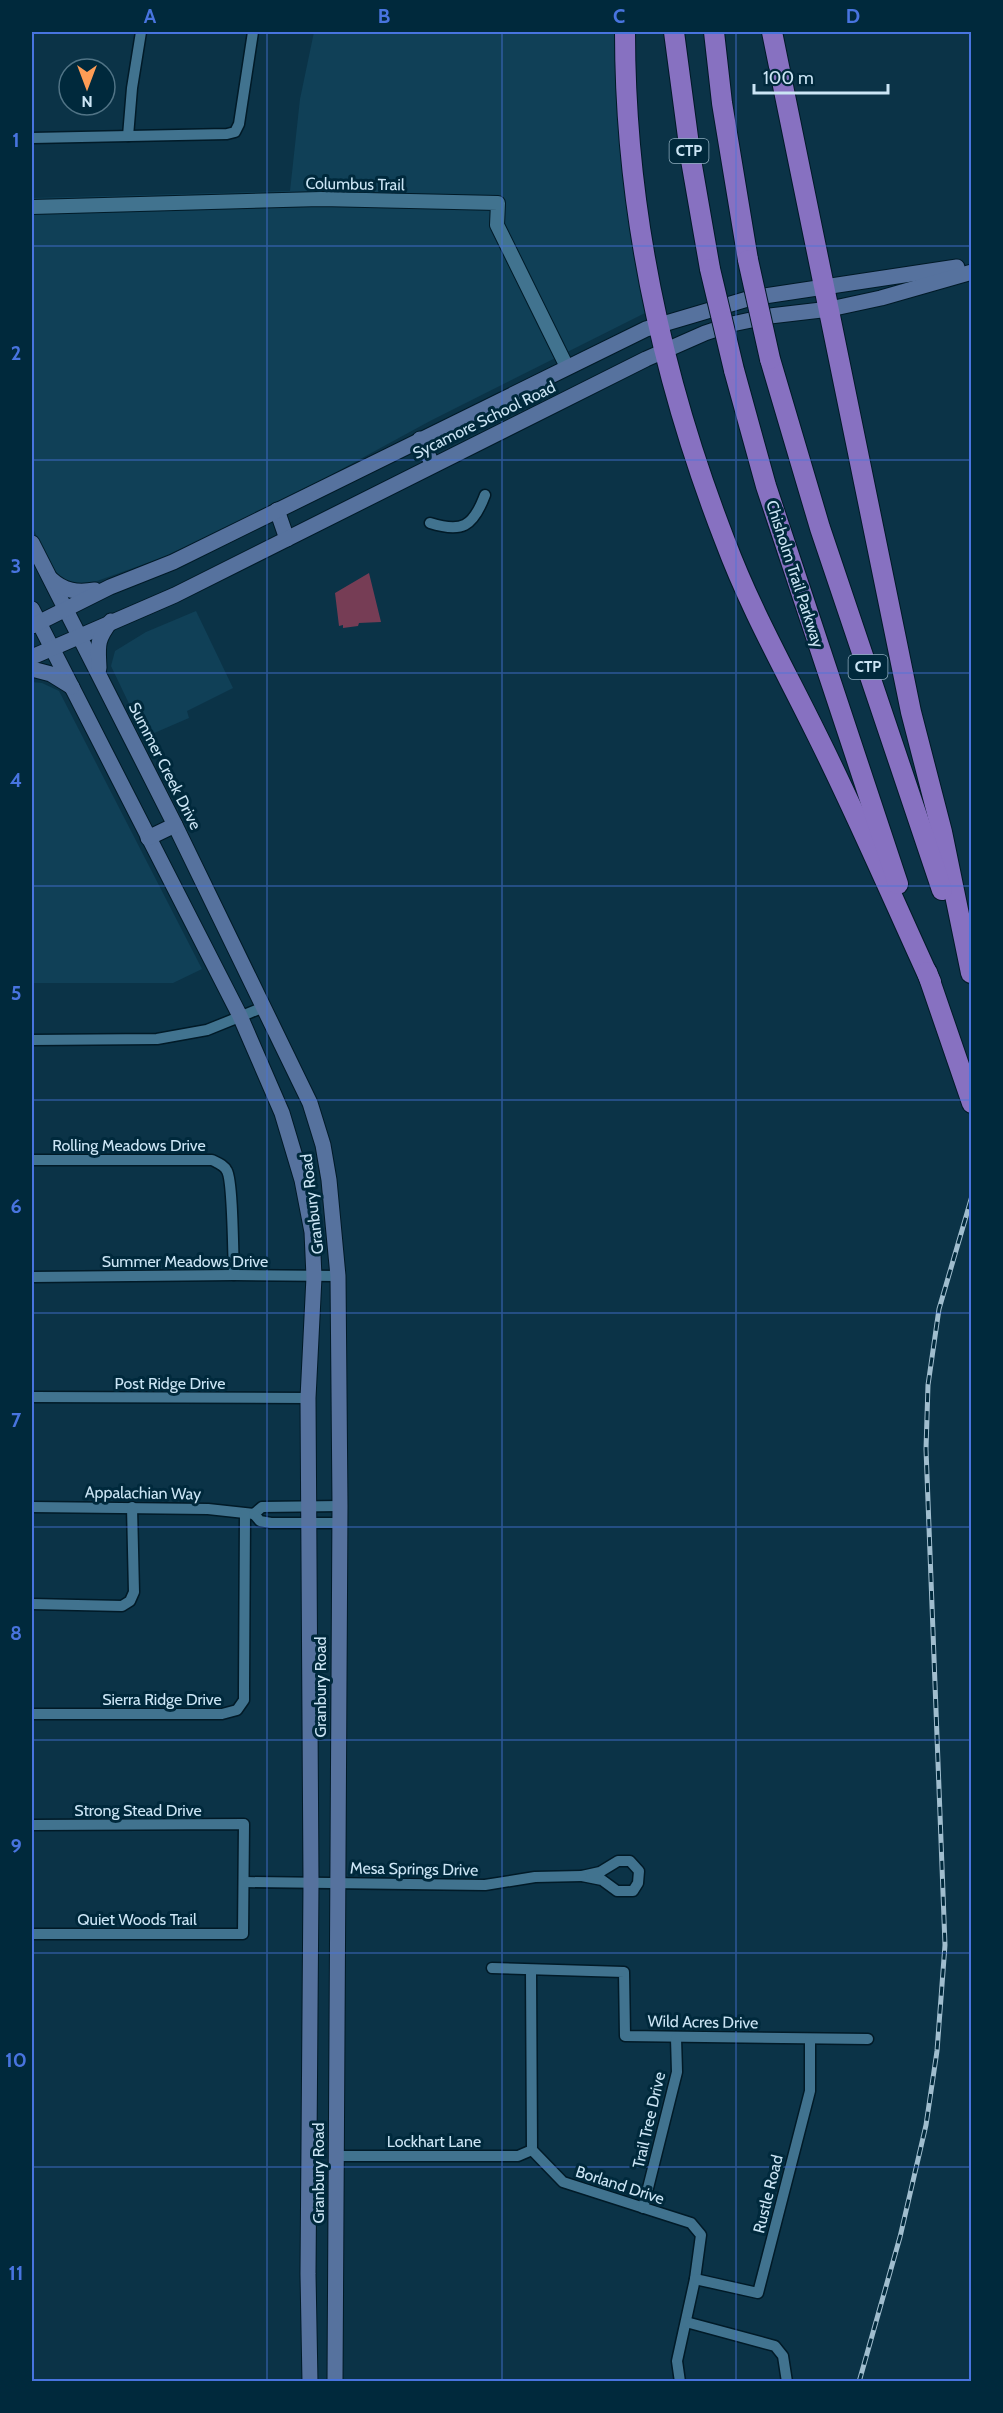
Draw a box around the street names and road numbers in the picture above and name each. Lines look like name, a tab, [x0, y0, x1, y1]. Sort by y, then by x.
road number: CTP	[670, 139, 708, 163]
street label: Columbus Trail	[305, 174, 405, 194]
street label: Sycamore School Road	[410, 377, 558, 463]
street label: Chisholm Trail Parkway	[762, 498, 828, 650]
road number: CTP	[848, 655, 888, 679]
street label: Summer Creek Drive	[125, 699, 205, 833]
street label: Rolling Meadows Drive	[52, 1136, 206, 1155]
street label: Granbury Road	[296, 1153, 328, 1255]
street label: Summer Meadows Drive	[102, 1252, 268, 1271]
street label: Post Ridge Drive	[115, 1374, 225, 1393]
street label: Appalachian Way	[85, 1482, 201, 1504]
street label: Granbury Road	[311, 1637, 330, 1737]
street label: Sierra Ridge Drive	[102, 1690, 222, 1709]
street label: Strong Stead Drive	[74, 1801, 202, 1820]
street label: Mesa Springs Drive	[350, 1858, 478, 1880]
street label: Quiet Woods Trail	[77, 1910, 197, 1929]
street label: Wild Acres Drive	[647, 2012, 759, 2032]
street label: Trail Tree Drive	[629, 2070, 669, 2170]
street label: Granbury Road	[309, 2123, 328, 2223]
street label: Lockhart Lane	[387, 2132, 481, 2151]
street label: Rustle Road	[749, 2153, 787, 2235]
street label: Borland Drive	[573, 2162, 667, 2208]

